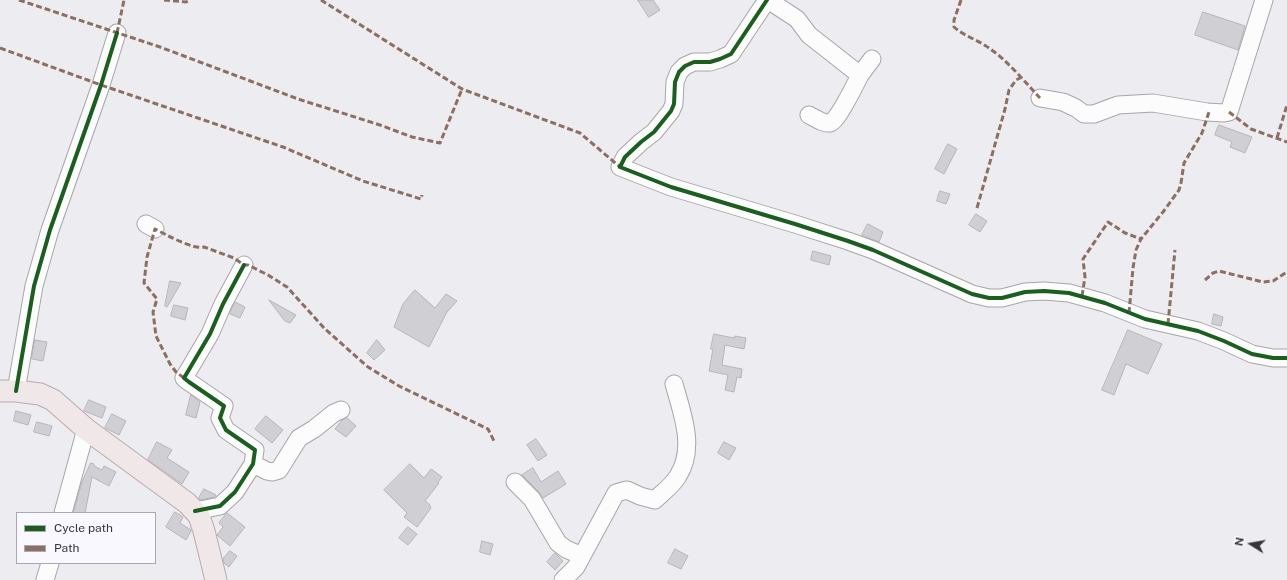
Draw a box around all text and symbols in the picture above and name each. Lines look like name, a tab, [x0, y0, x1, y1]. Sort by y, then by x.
legend	[16, 512, 156, 564]
text: Cycle path	[54, 521, 113, 535]
north arrow	[1231, 524, 1271, 564]
text: N	[1233, 536, 1246, 547]
text: Path	[54, 541, 80, 555]

